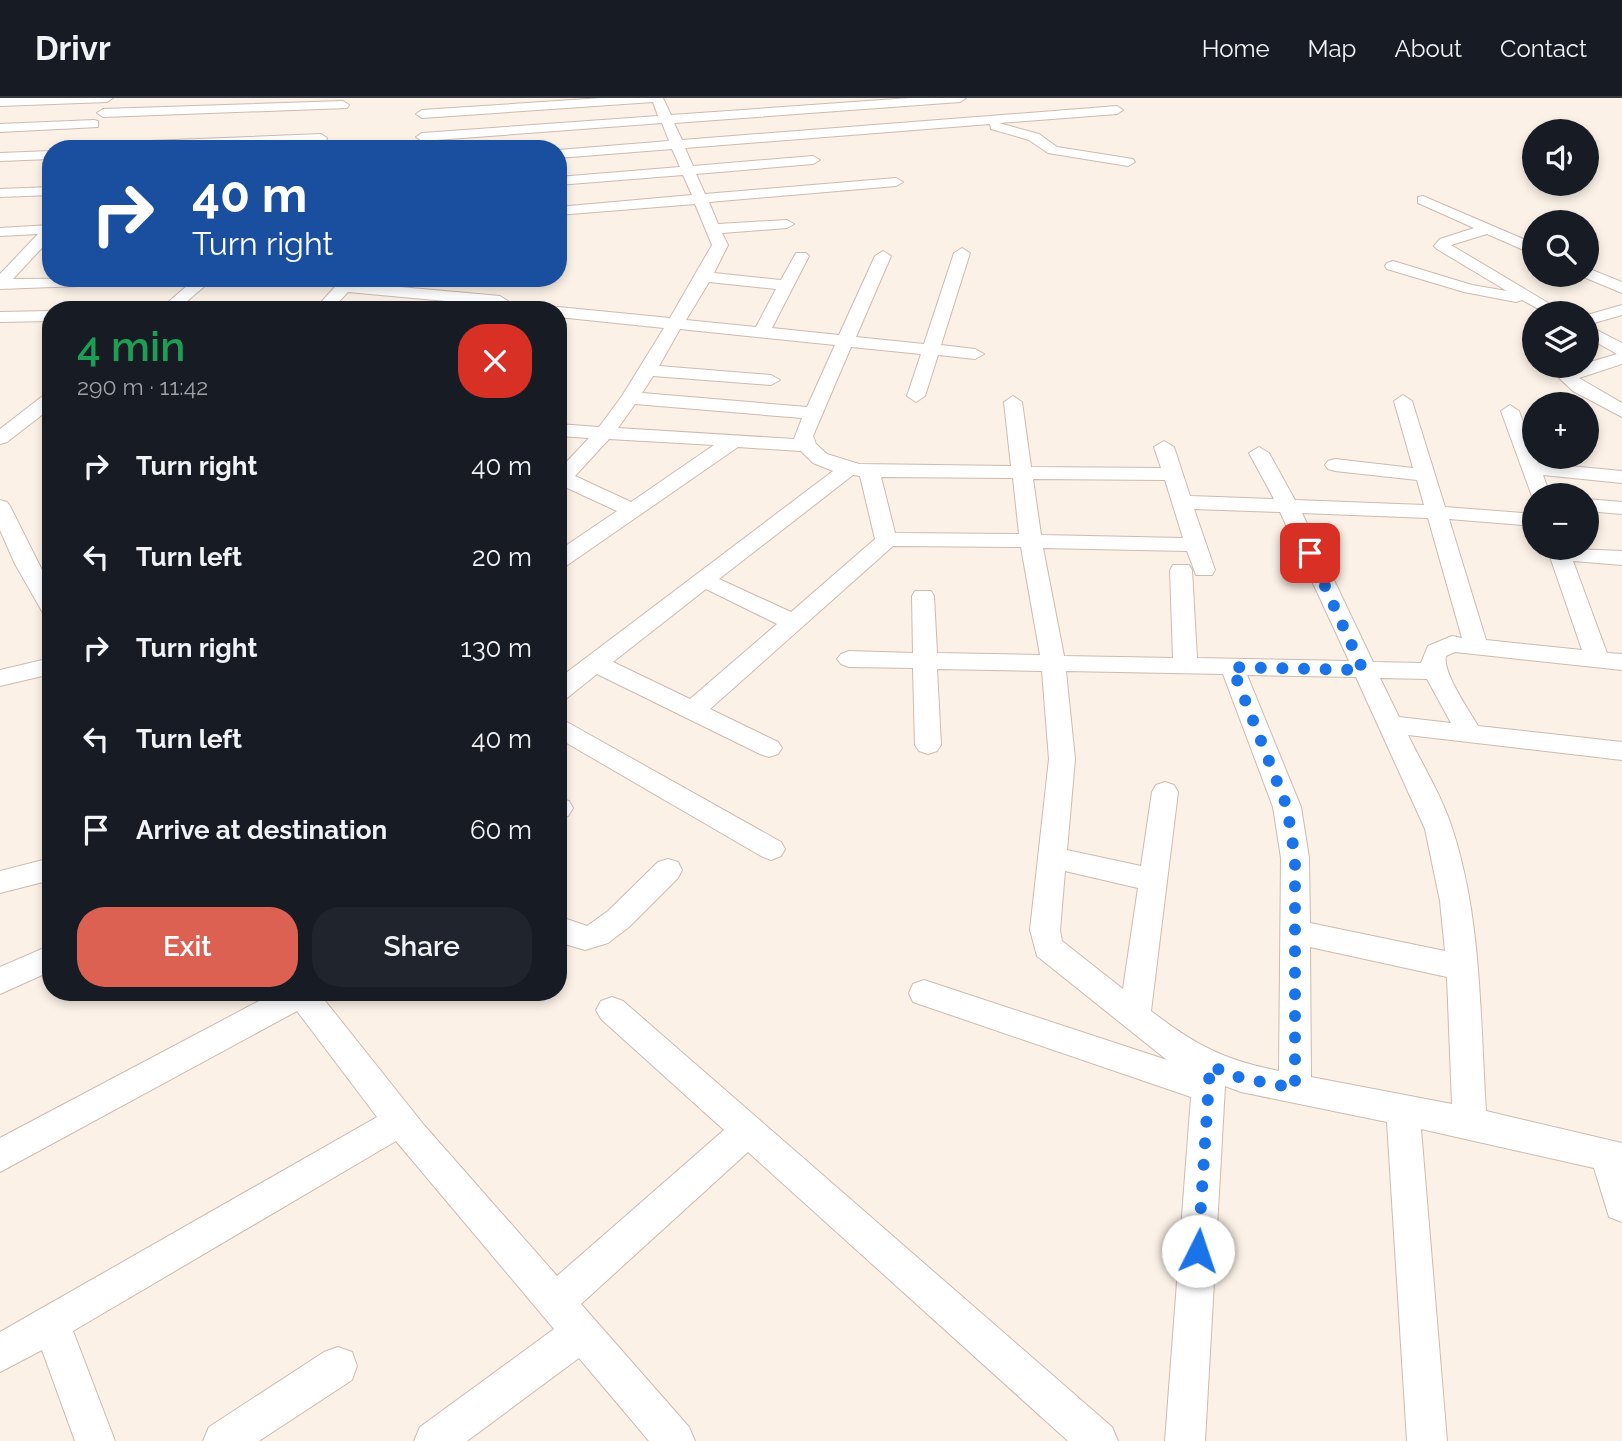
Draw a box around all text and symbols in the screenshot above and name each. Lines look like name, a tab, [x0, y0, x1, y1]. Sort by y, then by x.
text: Drivr	[35, 29, 111, 68]
text: Home	[1202, 34, 1270, 63]
text: Map	[1308, 34, 1356, 63]
text: About	[1394, 34, 1462, 63]
text: Contact	[1500, 34, 1587, 63]
map controls	[1522, 119, 1599, 560]
button: sound	[1522, 119, 1599, 196]
text: 40 m	[192, 166, 307, 223]
icon: right	[77, 168, 168, 259]
button: search	[1522, 210, 1599, 287]
text: Turn right	[192, 225, 333, 262]
button: layers	[1522, 301, 1599, 378]
text: 4 min	[77, 322, 185, 371]
button: close	[458, 324, 532, 398]
text: 290 m · 11:42	[77, 373, 208, 400]
button: +	[1522, 392, 1599, 469]
icon: right	[77, 447, 115, 485]
text: Turn right	[136, 451, 257, 481]
text: 40 m	[471, 451, 532, 481]
button: −	[1522, 483, 1599, 560]
pin	[1280, 523, 1340, 583]
icon: arrive	[1291, 534, 1329, 572]
icon: left	[77, 538, 115, 576]
text: Turn left	[136, 542, 242, 572]
text: 20 m	[472, 542, 532, 572]
icon: right	[77, 629, 115, 667]
text: Turn right	[136, 633, 257, 663]
text: 130 m	[461, 633, 532, 663]
icon: left	[77, 720, 115, 758]
text: Turn left	[136, 724, 242, 754]
text: 40 m	[471, 724, 532, 754]
icon: arrive	[77, 811, 115, 849]
text: Arrive at destination	[136, 815, 387, 845]
text: 60 m	[470, 815, 532, 845]
button: Exit	[77, 907, 298, 987]
button: Share	[312, 907, 532, 987]
position arrow	[1161, 1214, 1235, 1288]

